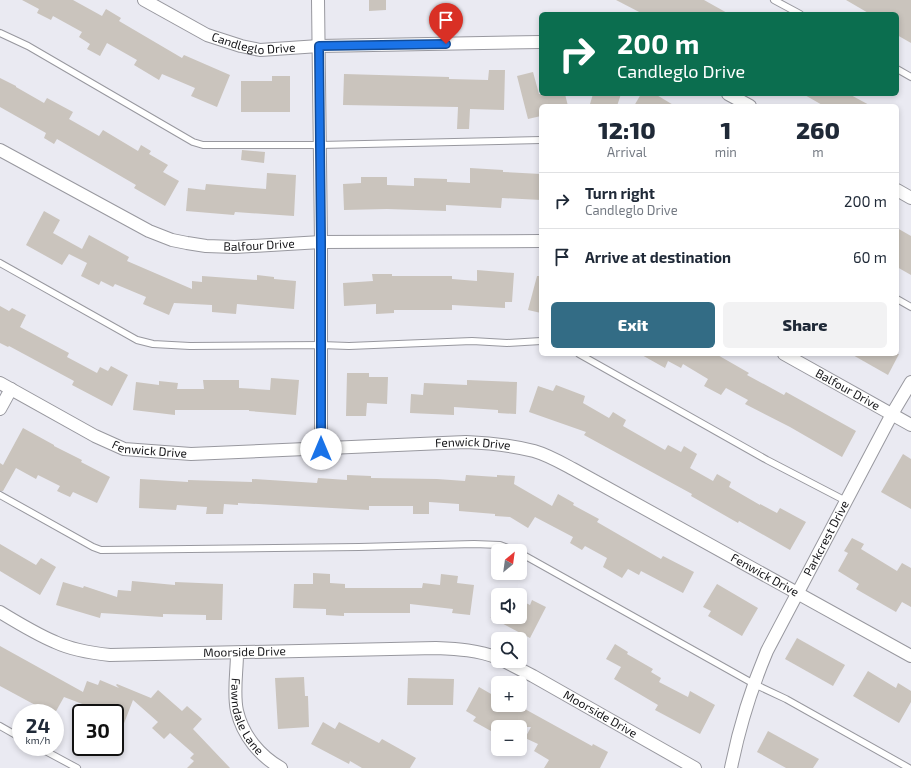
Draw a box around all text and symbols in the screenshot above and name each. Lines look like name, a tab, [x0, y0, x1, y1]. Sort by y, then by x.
pin	[429, 3, 463, 44]
icon: arrive	[435, 9, 457, 31]
text: 200 m	[617, 26, 699, 60]
icon: right	[551, 28, 603, 80]
street label: Candleglo Drive	[210, 29, 296, 56]
text: Candleglo Drive	[617, 60, 745, 82]
text: 12:10	[598, 115, 656, 144]
text: 1	[720, 115, 731, 144]
text: 260	[796, 115, 840, 144]
text: Arrival	[607, 144, 647, 160]
text: min	[715, 144, 737, 160]
text: m	[812, 144, 824, 160]
text: Turn right	[585, 184, 655, 202]
icon: right	[551, 190, 573, 212]
text: 200 m	[844, 192, 887, 210]
text: Candleglo Drive	[585, 202, 678, 218]
street label: Balfour Drive	[223, 236, 295, 253]
icon: arrive	[551, 246, 573, 268]
text: Arrive at destination	[585, 248, 731, 266]
text: 60 m	[853, 248, 887, 266]
button: Exit	[551, 302, 715, 348]
button: Share	[723, 302, 887, 348]
street label: Balfour Drive	[814, 365, 883, 412]
position arrow	[300, 428, 342, 470]
street label: Fenwick Drive	[435, 434, 512, 452]
street label: Fenwick Drive	[110, 437, 188, 460]
street label: Parkcrest Drive	[800, 498, 851, 578]
north arrow	[491, 544, 527, 580]
map controls	[491, 544, 527, 756]
street label: Fenwick Drive	[729, 550, 802, 599]
button: sound	[491, 588, 527, 624]
button: search	[491, 632, 527, 668]
street label: Moorside Drive	[203, 643, 286, 659]
button: +	[491, 676, 527, 712]
street label: Fawndale Lane	[229, 678, 267, 757]
street label: Moorside Drive	[561, 687, 640, 740]
speed limit sign: 30	[72, 704, 124, 756]
text: 24	[26, 713, 50, 737]
button: −	[491, 720, 527, 756]
text: km/h	[26, 734, 50, 746]

